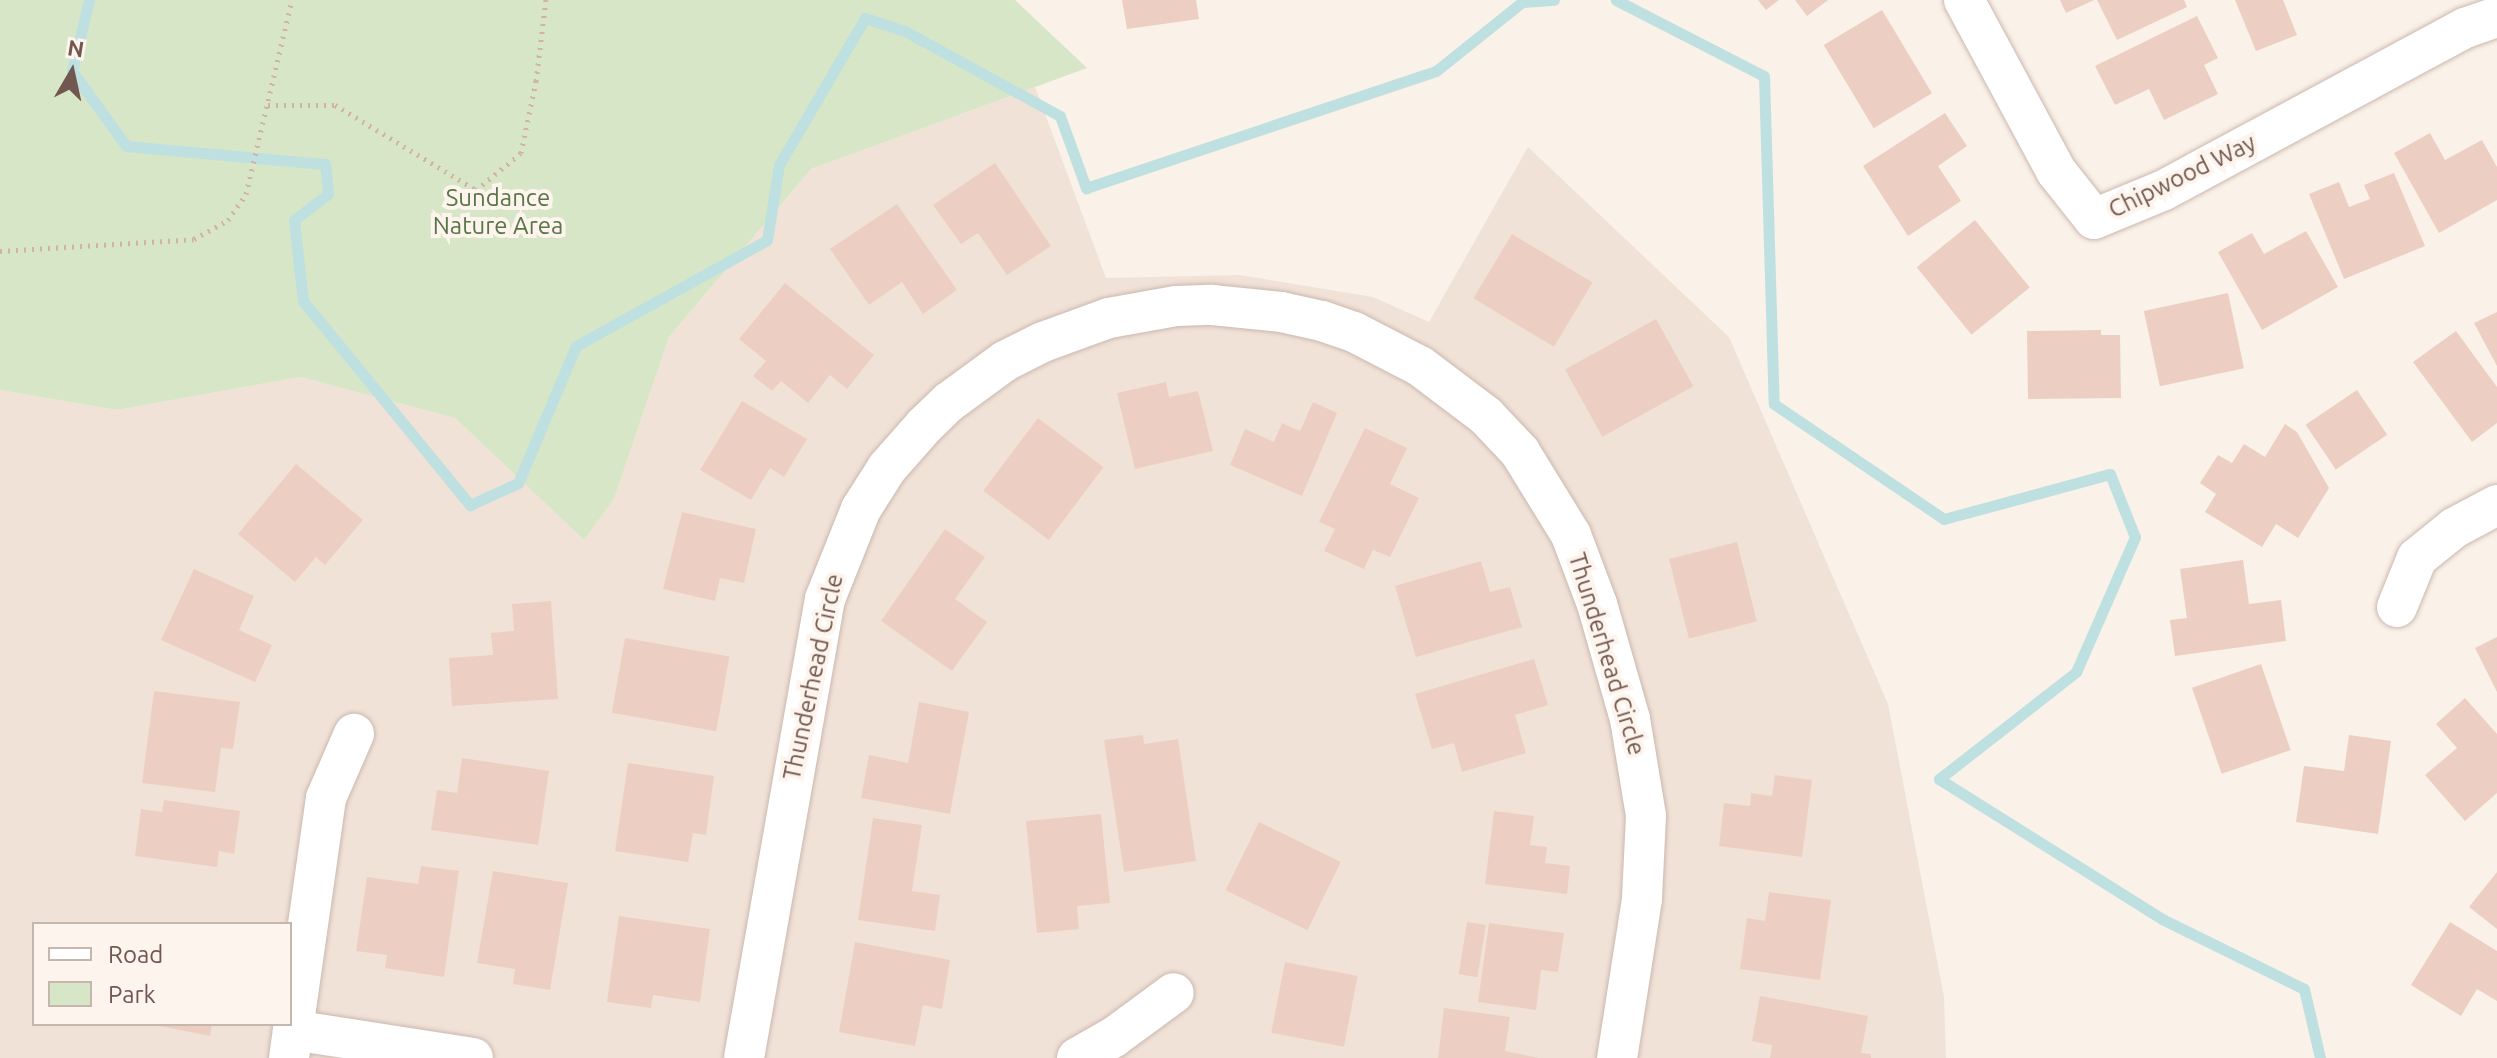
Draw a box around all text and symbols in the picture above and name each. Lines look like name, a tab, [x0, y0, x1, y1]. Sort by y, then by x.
north arrow	[32, 32, 112, 112]
text: N	[66, 34, 86, 61]
street label: Chipwood Way	[2104, 128, 2260, 224]
park label: Sundance Nature Area	[433, 184, 563, 240]
street label: Thunderhead Circle	[1563, 549, 1651, 759]
street label: Thunderhead Circle	[777, 571, 849, 783]
legend	[32, 922, 292, 1026]
text: Road	[108, 941, 163, 968]
text: Park	[108, 981, 156, 1008]

